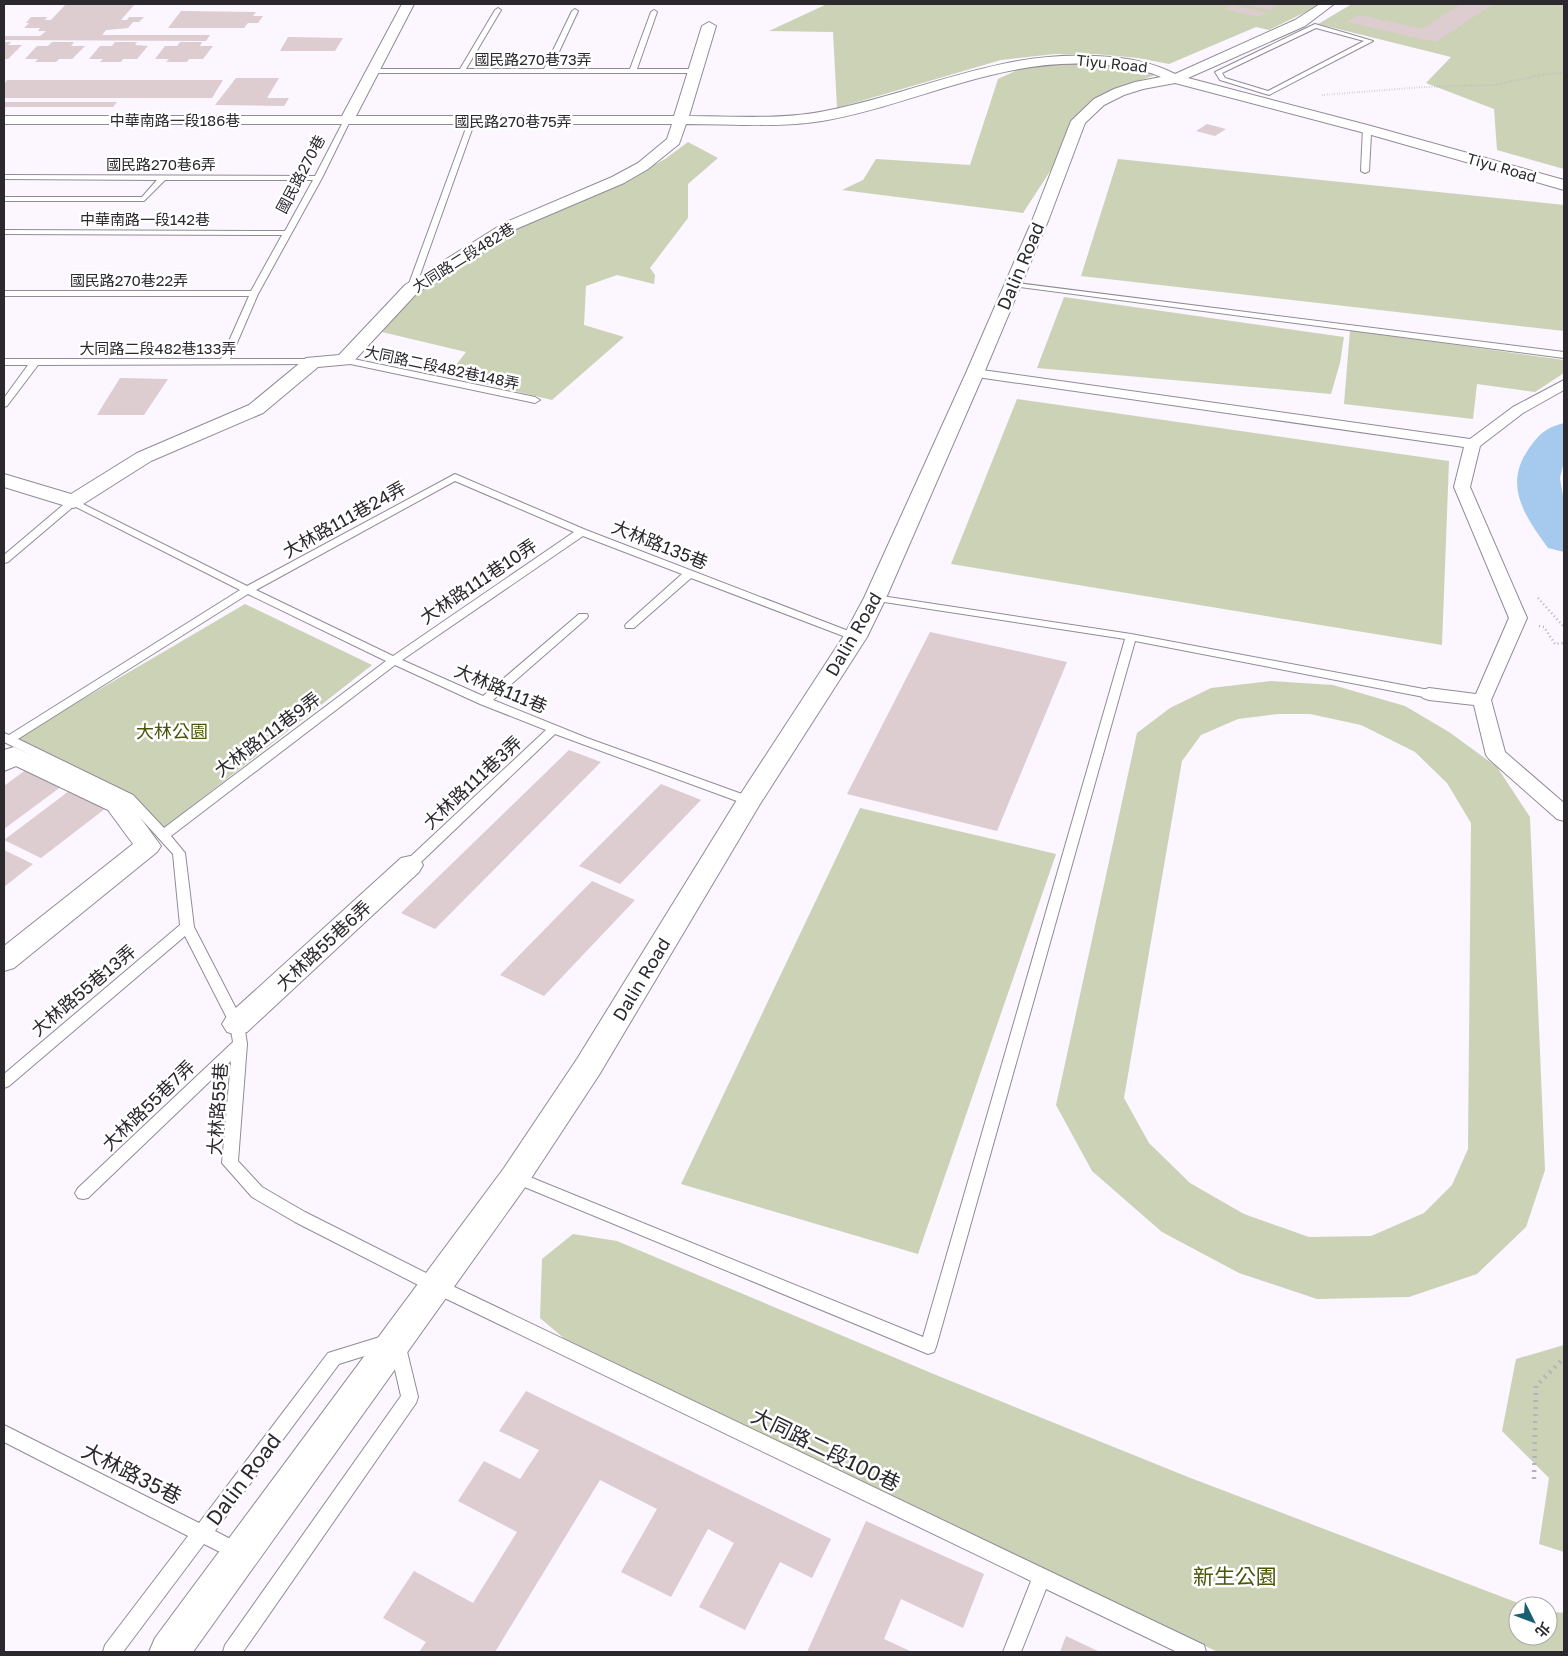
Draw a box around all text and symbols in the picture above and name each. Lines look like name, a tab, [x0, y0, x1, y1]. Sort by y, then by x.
street label: 國民路270巷73弄	[474, 50, 592, 68]
street label: Tiyu Road	[1076, 50, 1148, 76]
street label: 中華南路一段186巷	[110, 111, 240, 129]
street label: 國民路270巷75弄	[454, 112, 572, 130]
street label: 國民路270巷	[272, 132, 328, 216]
street label: Tiyu Road	[1465, 149, 1539, 185]
street label: 國民路270巷6弄	[106, 155, 216, 173]
street label: 中華南路一段142巷	[80, 210, 210, 228]
street label: 大同路二段482巷	[409, 218, 517, 296]
street label: Dalin Road	[992, 219, 1048, 313]
street label: 國民路270巷22弄	[70, 271, 188, 289]
street label: 大同路二段482巷133弄	[80, 339, 236, 357]
street label: 大同路二段482巷148弄	[363, 342, 521, 392]
street label: 大林路111巷24弄	[278, 476, 410, 562]
street label: 大林路135巷	[609, 515, 711, 573]
street label: 大林路111巷10弄	[415, 534, 541, 628]
street label: Dalin Road	[820, 588, 886, 680]
street label: 大林路111巷	[452, 659, 550, 717]
street label: 大林路111巷9弄	[210, 687, 324, 781]
park label: 大林公園	[136, 720, 208, 742]
street label: 大林路111巷3弄	[418, 731, 526, 833]
street label: 大林路55巷6弄	[271, 895, 375, 995]
street label: Dalin Road	[608, 933, 674, 1025]
street label: 大林路55巷13弄	[26, 940, 140, 1040]
street label: 大林路55巷7弄	[97, 1055, 199, 1155]
street label: 大林路55巷	[203, 1062, 231, 1156]
street label: 大同路二段100巷	[747, 1402, 905, 1496]
street label: Dalin Road	[200, 1428, 286, 1530]
street label: 大林路35巷	[78, 1437, 186, 1509]
park label: 新生公園	[1193, 1563, 1277, 1589]
north arrow	[1508, 1596, 1558, 1646]
text: 北	[1532, 1619, 1554, 1641]

